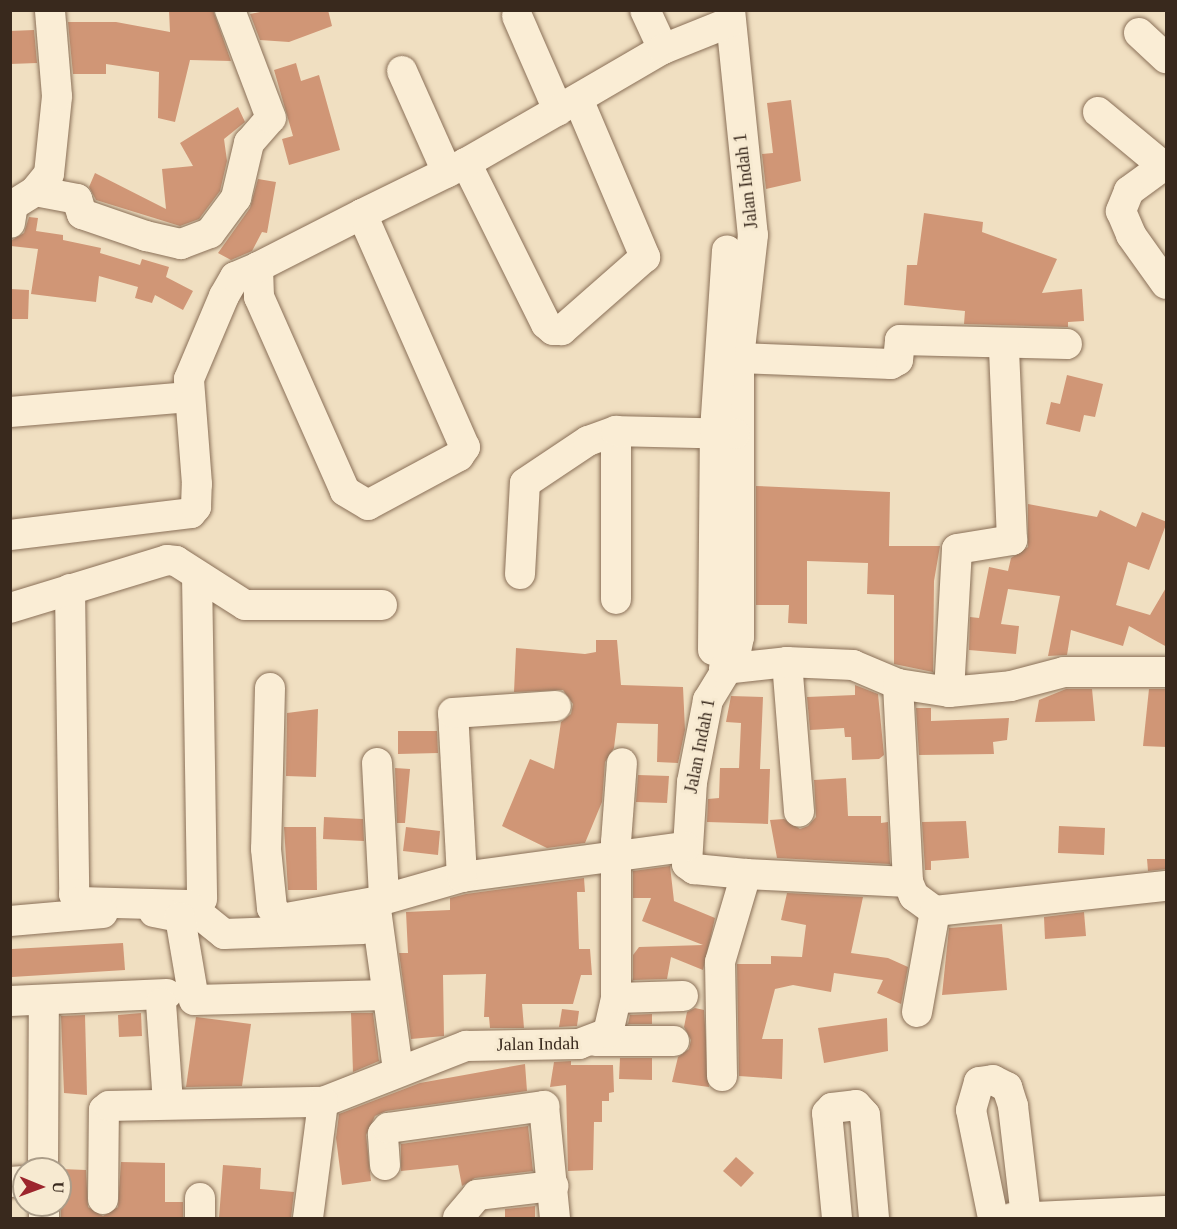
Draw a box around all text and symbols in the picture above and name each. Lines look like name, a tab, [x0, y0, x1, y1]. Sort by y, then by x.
street label: Jalan Indah 1	[729, 132, 763, 230]
street label: Jalan Indah 1	[680, 697, 720, 795]
street label: Jalan Indah	[497, 1032, 579, 1056]
north arrow	[12, 1157, 72, 1217]
text: U	[50, 1181, 67, 1193]

